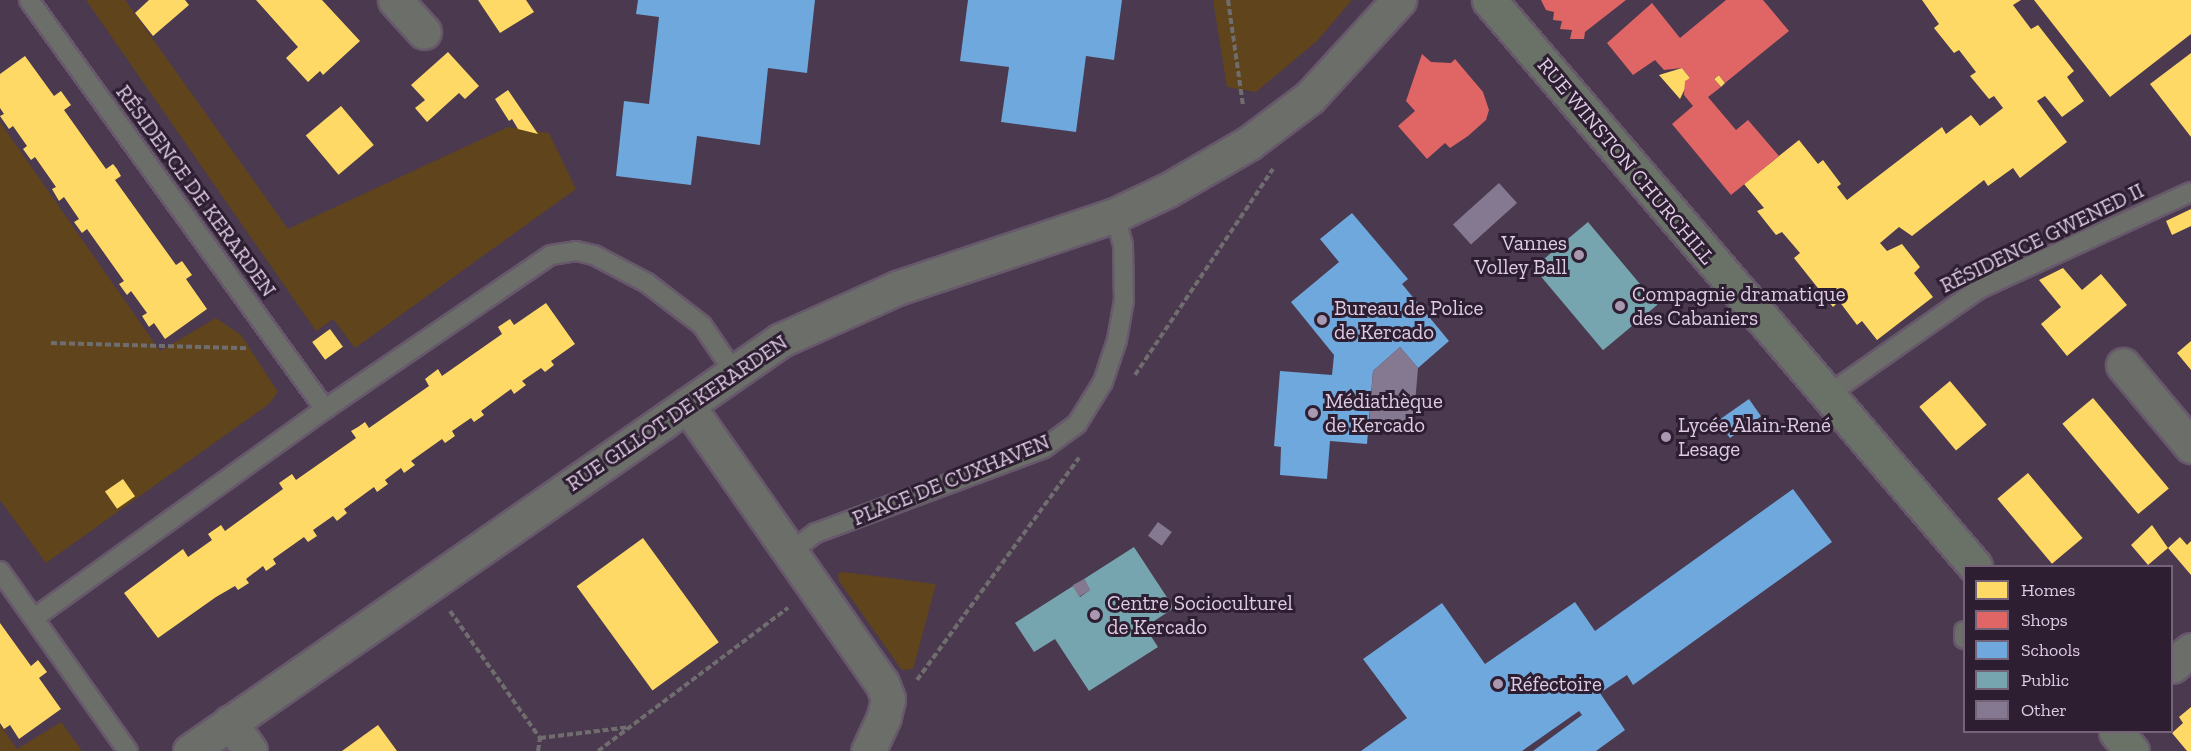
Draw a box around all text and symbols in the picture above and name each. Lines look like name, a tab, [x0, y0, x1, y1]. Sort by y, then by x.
street label: RUE WINSTON CHURCHILL	[1532, 52, 1720, 270]
street label: RÉSIDENCE DE KERARDEN	[111, 80, 281, 302]
street label: RÉSIDENCE GWENED II	[1936, 178, 2148, 298]
place label: Vannes Volley Ball	[1474, 230, 1567, 280]
marker: Vannes Volley Ball	[1572, 248, 1586, 262]
place label: Compagnie dramatique des Cabaniers	[1632, 281, 1846, 331]
place label: Bureau de Police de Kercado	[1334, 295, 1483, 345]
marker: Compagnie dramatique des Cabaniers	[1613, 299, 1627, 313]
marker: Bureau de Police de Kercado	[1315, 313, 1329, 327]
street label: RUE GILLOT DE KERARDEN	[562, 329, 792, 497]
place label: Médiathèque de Kercado	[1325, 388, 1443, 438]
marker: Médiathèque de Kercado	[1306, 406, 1320, 420]
place label: Lycée Alain-René Lesage	[1678, 412, 1832, 462]
street label: PLACE DE CUXHAVEN	[849, 429, 1053, 531]
marker: Lycée Alain-René Lesage	[1659, 430, 1673, 444]
legend	[1963, 565, 2173, 733]
text: Homes	[2021, 579, 2075, 601]
place label: Centre Socioculturel de Kercado	[1107, 590, 1293, 640]
marker: Centre Socioculturel de Kercado	[1088, 608, 1102, 622]
text: Shops	[2021, 609, 2068, 631]
text: Schools	[2021, 639, 2080, 661]
text: Public	[2021, 669, 2069, 691]
place label: Réfectoire	[1510, 671, 1602, 697]
marker: Réfectoire	[1491, 677, 1505, 691]
text: Other	[2021, 699, 2067, 721]

